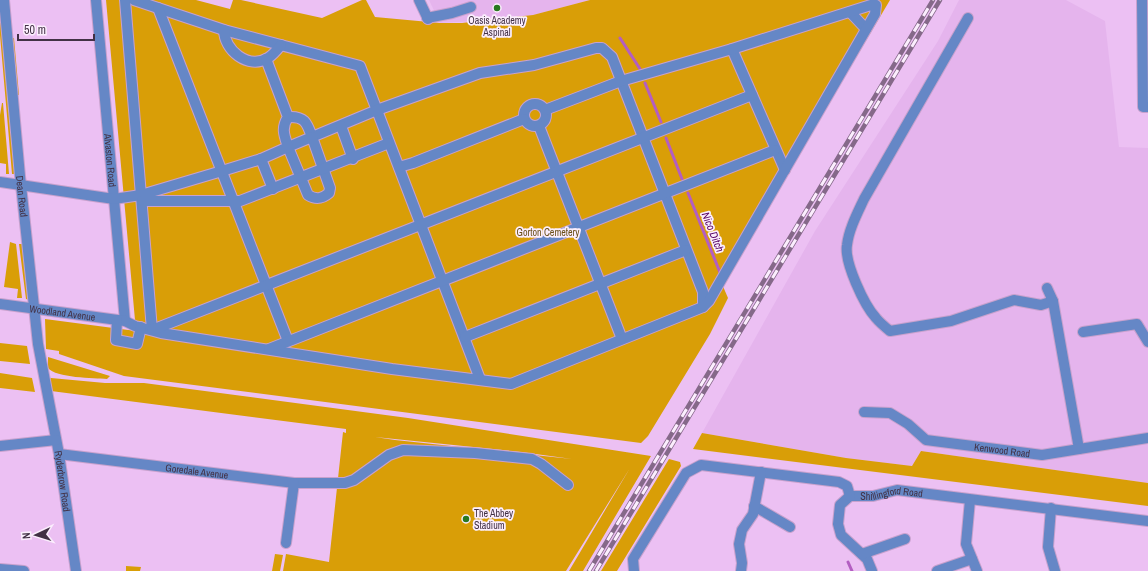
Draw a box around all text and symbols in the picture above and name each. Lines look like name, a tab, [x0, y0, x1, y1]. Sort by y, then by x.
marker: Oasis Academy Aspinal	[492, 3, 502, 13]
place label: Oasis Academy Aspinal	[468, 14, 527, 39]
scale bar	[18, 16, 94, 42]
text: 50 m	[24, 22, 46, 38]
street label: Alvaston Road	[102, 132, 119, 188]
street label: Dean Road	[13, 175, 31, 217]
water label: Nico Ditch	[699, 210, 727, 254]
park label: Gorton Cemetery	[517, 226, 580, 239]
street label: Woodland Avenue	[29, 302, 97, 323]
street label: Kenwood Road	[974, 440, 1031, 460]
street label: Ryderbrow Road	[52, 449, 74, 512]
street label: Goredale Avenue	[165, 461, 230, 481]
street label: Shillingford Road	[860, 483, 924, 503]
place label: The Abbey Stadium	[474, 507, 514, 532]
marker: The Abbey Stadium	[461, 514, 471, 524]
north arrow	[16, 515, 56, 555]
text: N	[19, 532, 33, 539]

